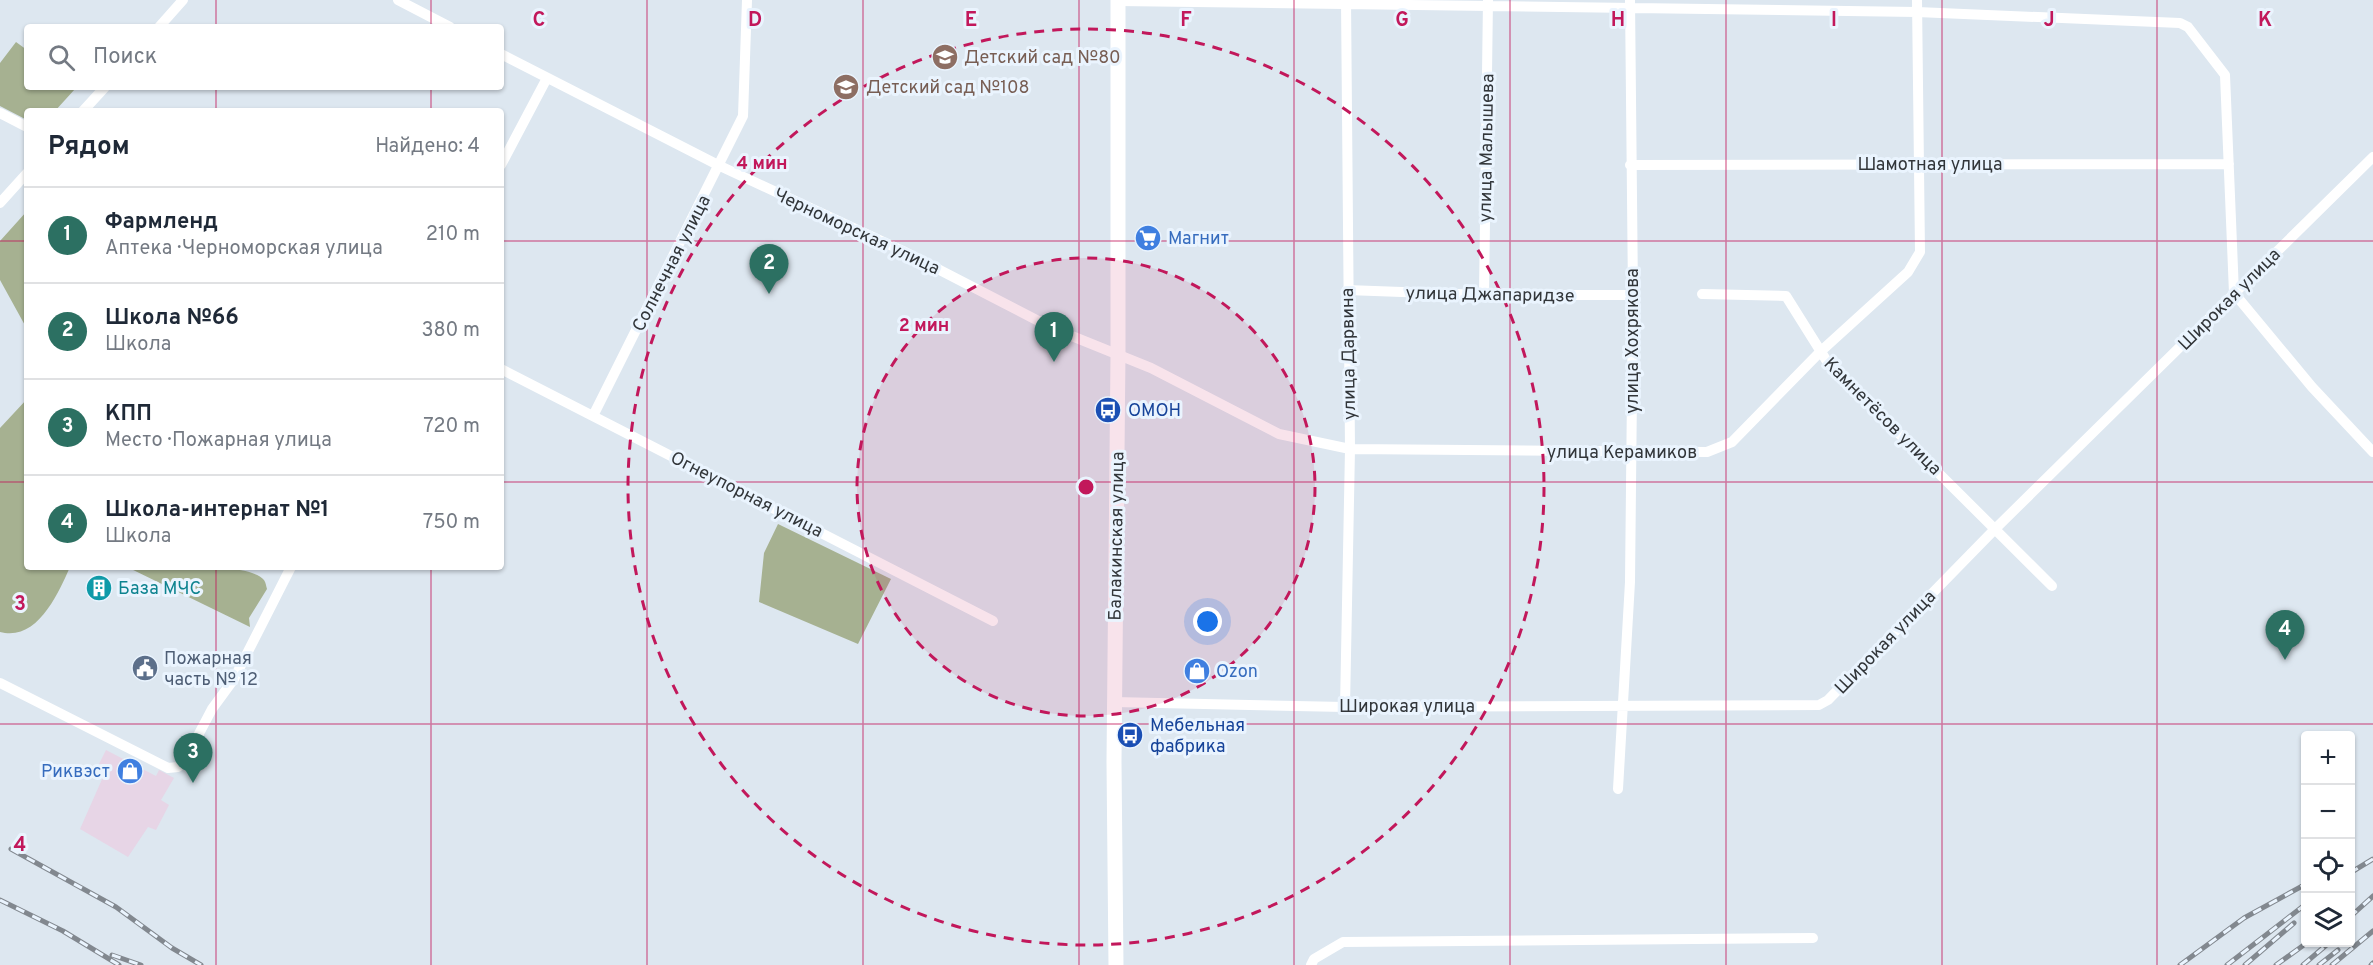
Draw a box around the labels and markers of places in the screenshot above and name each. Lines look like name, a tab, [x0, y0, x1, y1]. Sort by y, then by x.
school or university icon: Детский сад №80	[930, 42, 960, 72]
place label: Детский сад №80	[964, 47, 1121, 70]
school or university icon: Детский сад №108	[831, 72, 861, 102]
place label: Детский сад №108	[866, 77, 1030, 100]
supermarket icon: Магнит	[1133, 223, 1163, 253]
place label: Магнит	[1168, 228, 1229, 251]
pin: 2	[750, 244, 788, 294]
pin: 1	[1034, 312, 1074, 362]
bus stop icon: ОМОН	[1093, 395, 1123, 425]
place label: ОМОН	[1128, 400, 1181, 423]
centre of rings	[1076, 477, 1096, 497]
building icon: База МЧС	[84, 573, 114, 603]
place label: База МЧС	[118, 578, 201, 601]
pin: 4	[2266, 610, 2304, 660]
place label: Пожарная часть № 12	[164, 648, 258, 692]
public building icon: Пожарная часть № 12	[130, 653, 160, 683]
shop icon: Ozon	[1182, 656, 1212, 686]
place label: Ozon	[1216, 661, 1258, 684]
place label: Мебельная фабрика	[1150, 715, 1245, 759]
bus stop icon: Мебельная фабрика	[1115, 720, 1145, 750]
pin: 3	[174, 734, 212, 783]
shop icon: Риквэст	[115, 756, 145, 786]
place label: Риквэст	[41, 761, 110, 784]

